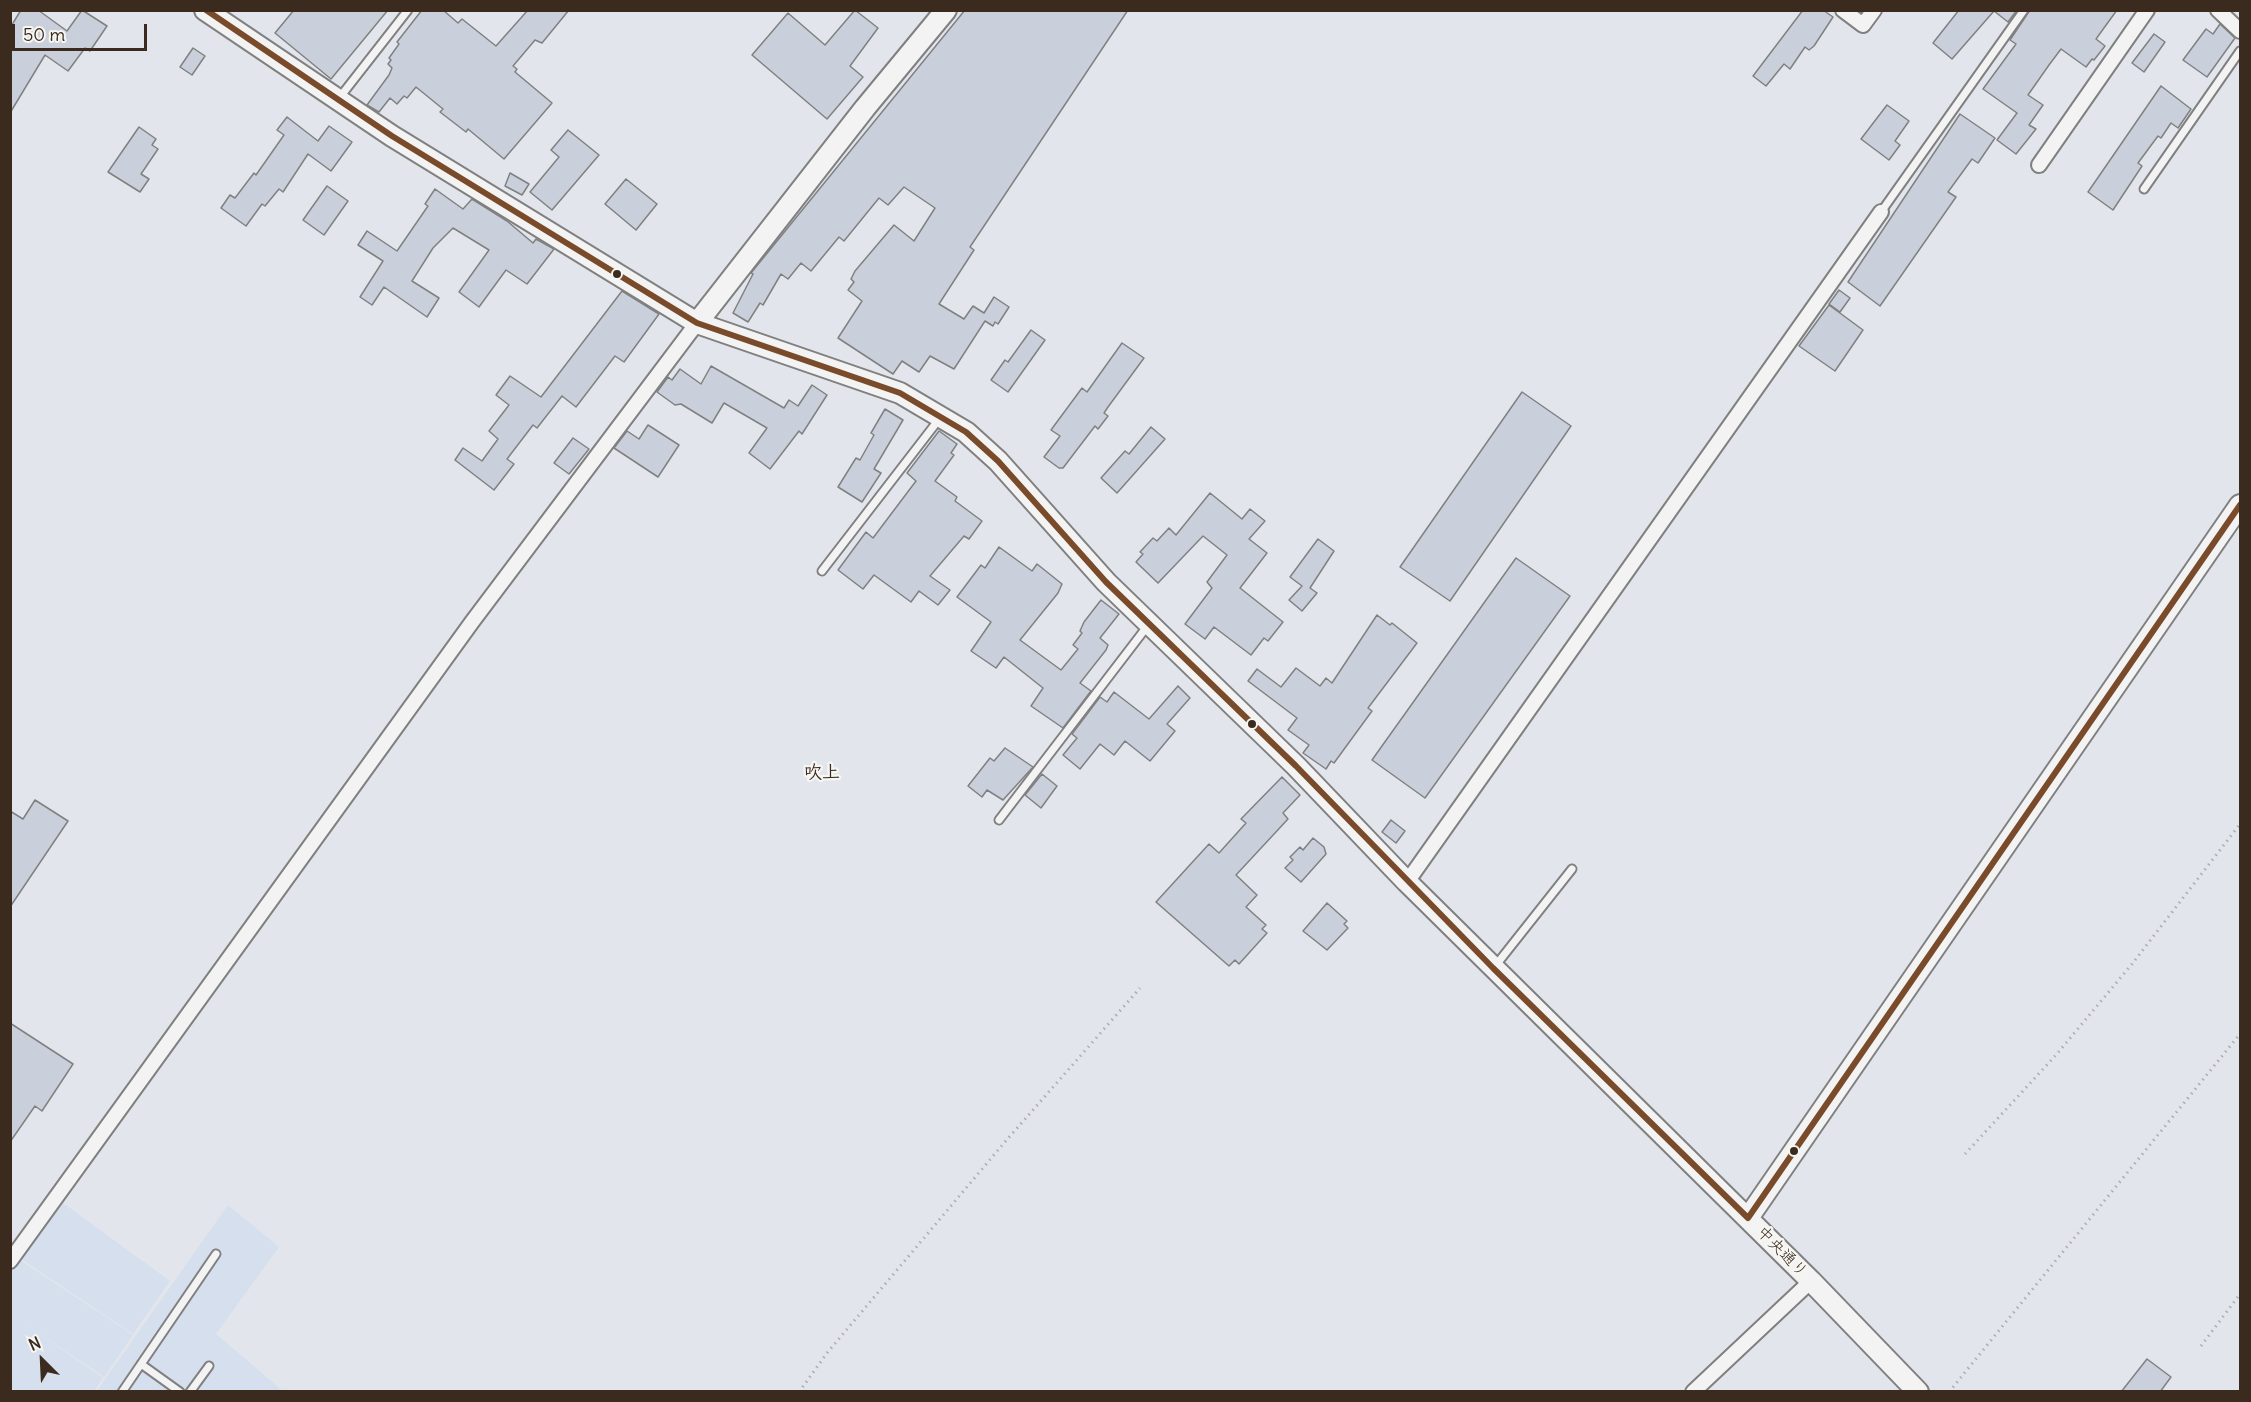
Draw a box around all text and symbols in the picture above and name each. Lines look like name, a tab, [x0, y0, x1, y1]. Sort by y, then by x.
scale bar	[15, 12, 150, 50]
text: 50 m	[23, 23, 65, 46]
unlabelled marker	[611, 268, 623, 280]
unlabelled marker	[1246, 718, 1258, 730]
district label: 吹上	[804, 762, 840, 784]
unlabelled marker	[1788, 1145, 1800, 1157]
street label: 中央通り	[1753, 1223, 1811, 1281]
north arrow	[12, 1330, 72, 1390]
text: N	[26, 1332, 44, 1355]

